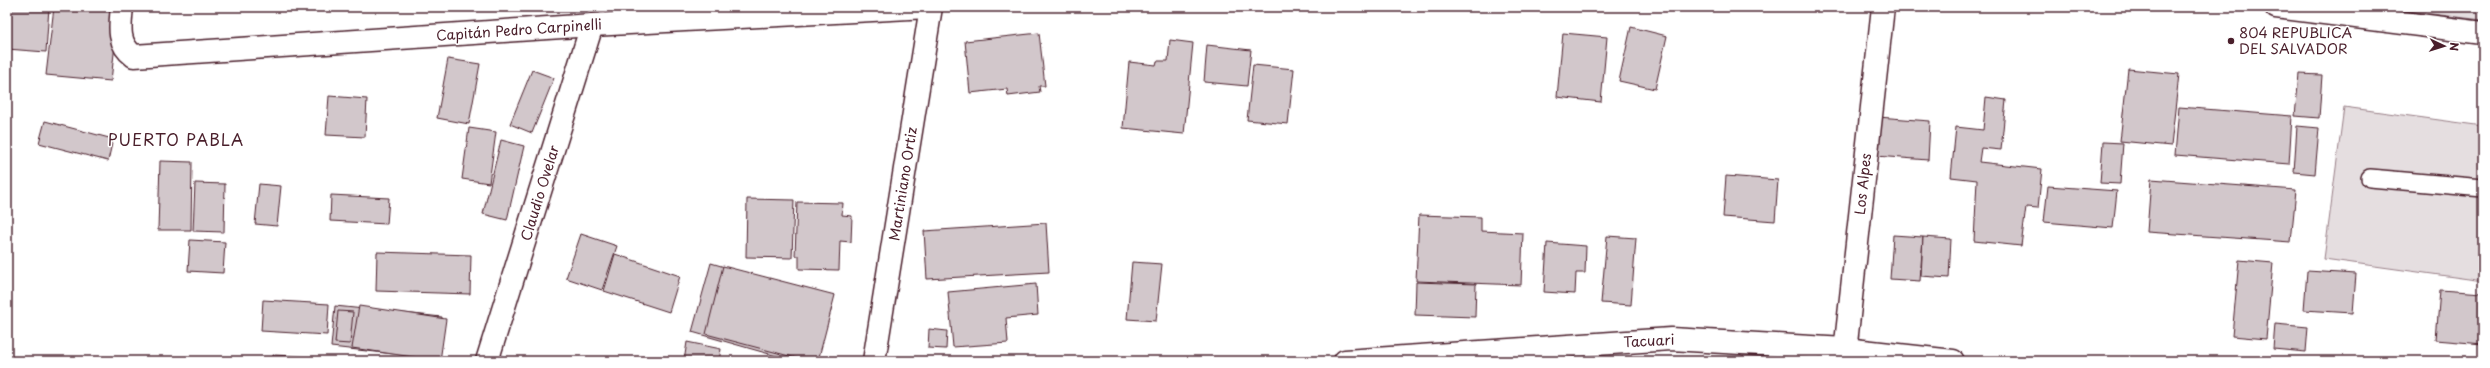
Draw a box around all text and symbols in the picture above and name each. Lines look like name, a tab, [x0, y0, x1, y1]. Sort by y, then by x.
street label: Capitán Pedro Carpinelli	[435, 13, 603, 46]
place label: 804 REPUBLICA DEL SALVADOR	[2239, 22, 2352, 59]
north arrow	[2424, 26, 2464, 66]
marker: 804 REPUBLICA DEL SALVADOR	[2226, 36, 2236, 46]
text: N	[2446, 42, 2463, 52]
street label: Martiniano Ortiz	[883, 125, 922, 242]
district label: PUERTO PABLA	[108, 127, 244, 151]
street label: Claudio Ovelar	[515, 143, 564, 243]
street label: Los Alpes	[1849, 152, 1876, 216]
street label: Tacuari	[1623, 329, 1675, 352]

